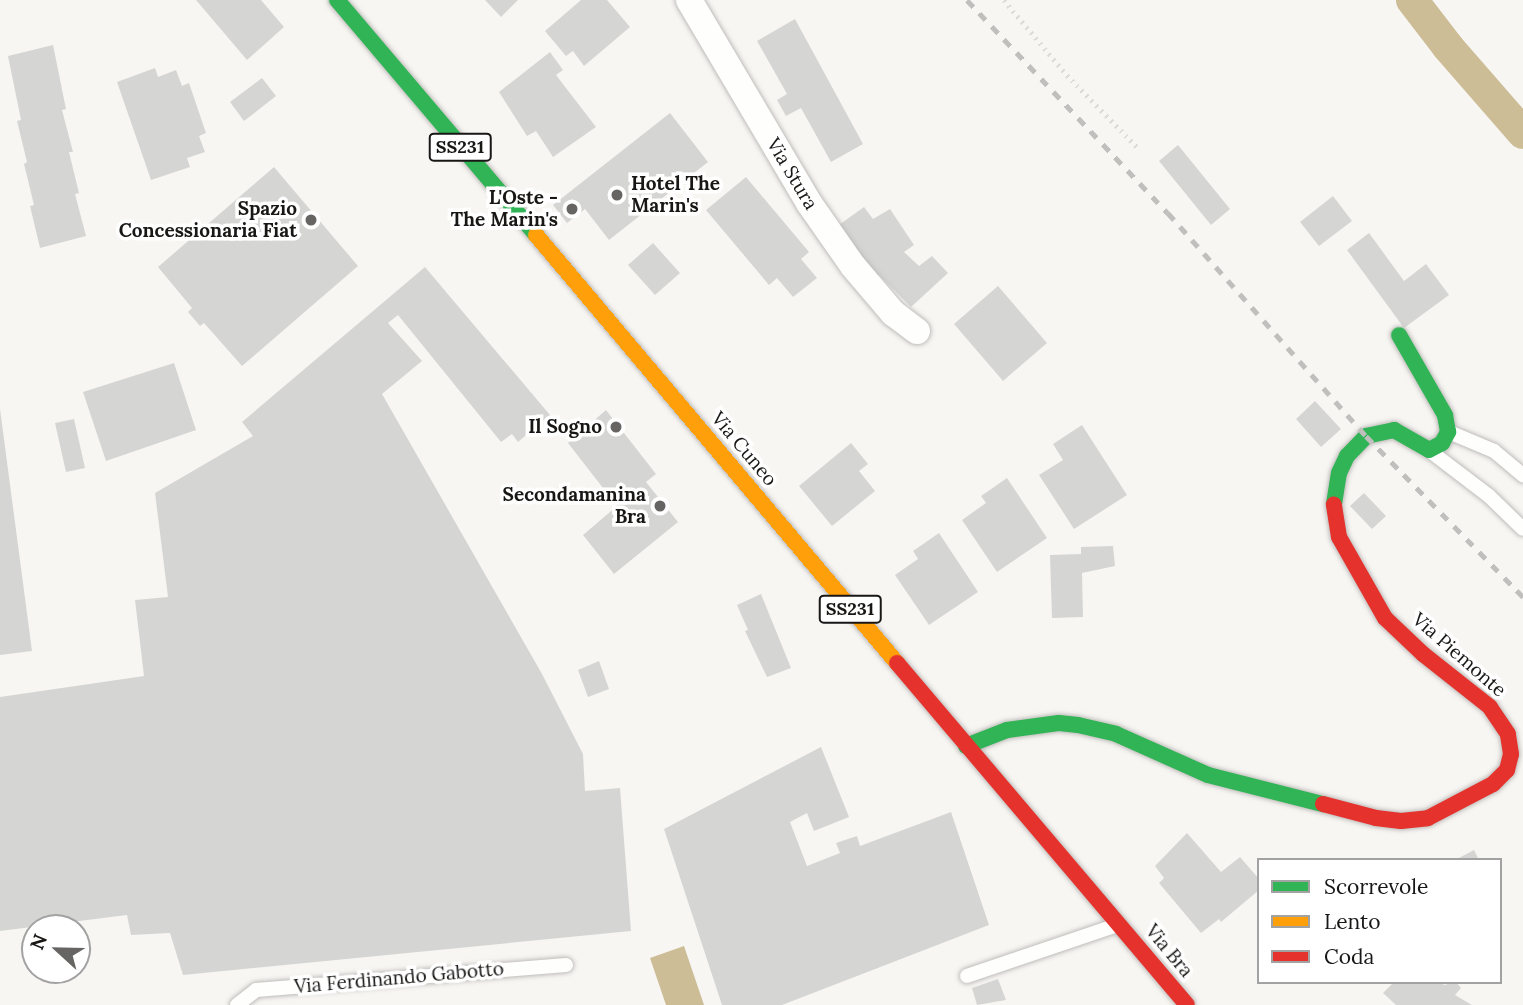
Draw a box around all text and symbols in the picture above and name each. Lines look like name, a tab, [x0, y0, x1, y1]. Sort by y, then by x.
road number: SS231	[428, 132, 491, 162]
street label: Via Stura	[762, 134, 822, 214]
place label: Hotel The Marin's	[631, 173, 720, 217]
place label: L'Oste - The Marin's	[451, 187, 558, 231]
marker: Hotel The Marin's	[609, 187, 625, 203]
place label: Spazio Concessionaria Fiat	[119, 198, 297, 242]
marker: L'Oste - The Marin's	[564, 201, 580, 217]
marker: Spazio Concessionaria Fiat	[303, 212, 319, 228]
street label: Via Cuneo	[706, 407, 782, 491]
place label: Il Sogno	[528, 416, 602, 438]
marker: Il Sogno	[608, 419, 624, 435]
place label: Secondamanina Bra	[503, 484, 646, 528]
marker: Secondamanina Bra	[652, 498, 668, 514]
road number: SS231	[818, 594, 882, 624]
street label: Via Piemonte	[1408, 608, 1510, 702]
legend	[1257, 858, 1502, 984]
text: Scorrevole	[1324, 873, 1428, 900]
text: Lento	[1324, 908, 1381, 935]
north arrow	[21, 914, 91, 984]
street label: Via Bra	[1140, 920, 1198, 982]
text: N	[25, 931, 52, 953]
text: Coda	[1324, 943, 1374, 970]
street label: Via Ferdinando Gabotto	[293, 957, 505, 999]

